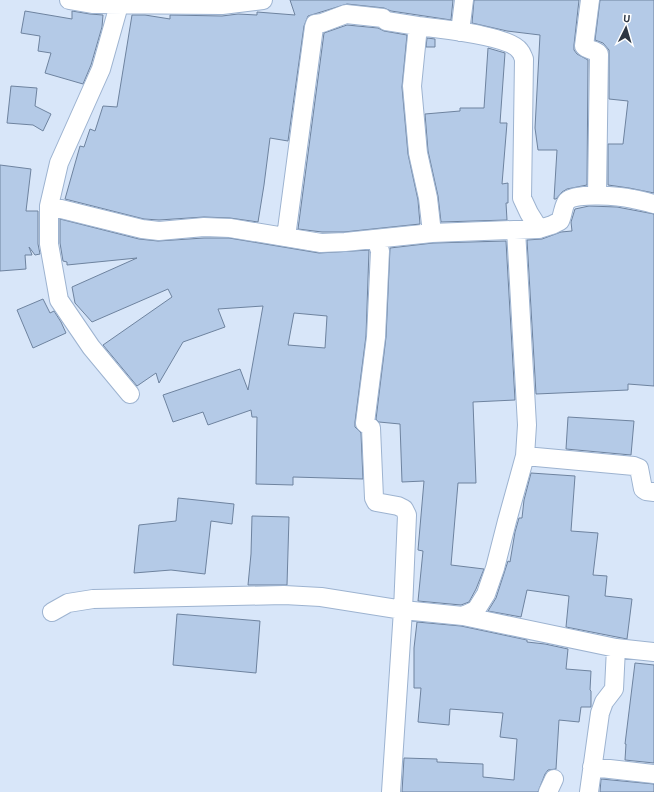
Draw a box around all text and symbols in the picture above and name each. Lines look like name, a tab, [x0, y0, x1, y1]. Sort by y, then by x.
north arrow	[606, 8, 646, 48]
text: U	[623, 13, 631, 24]

